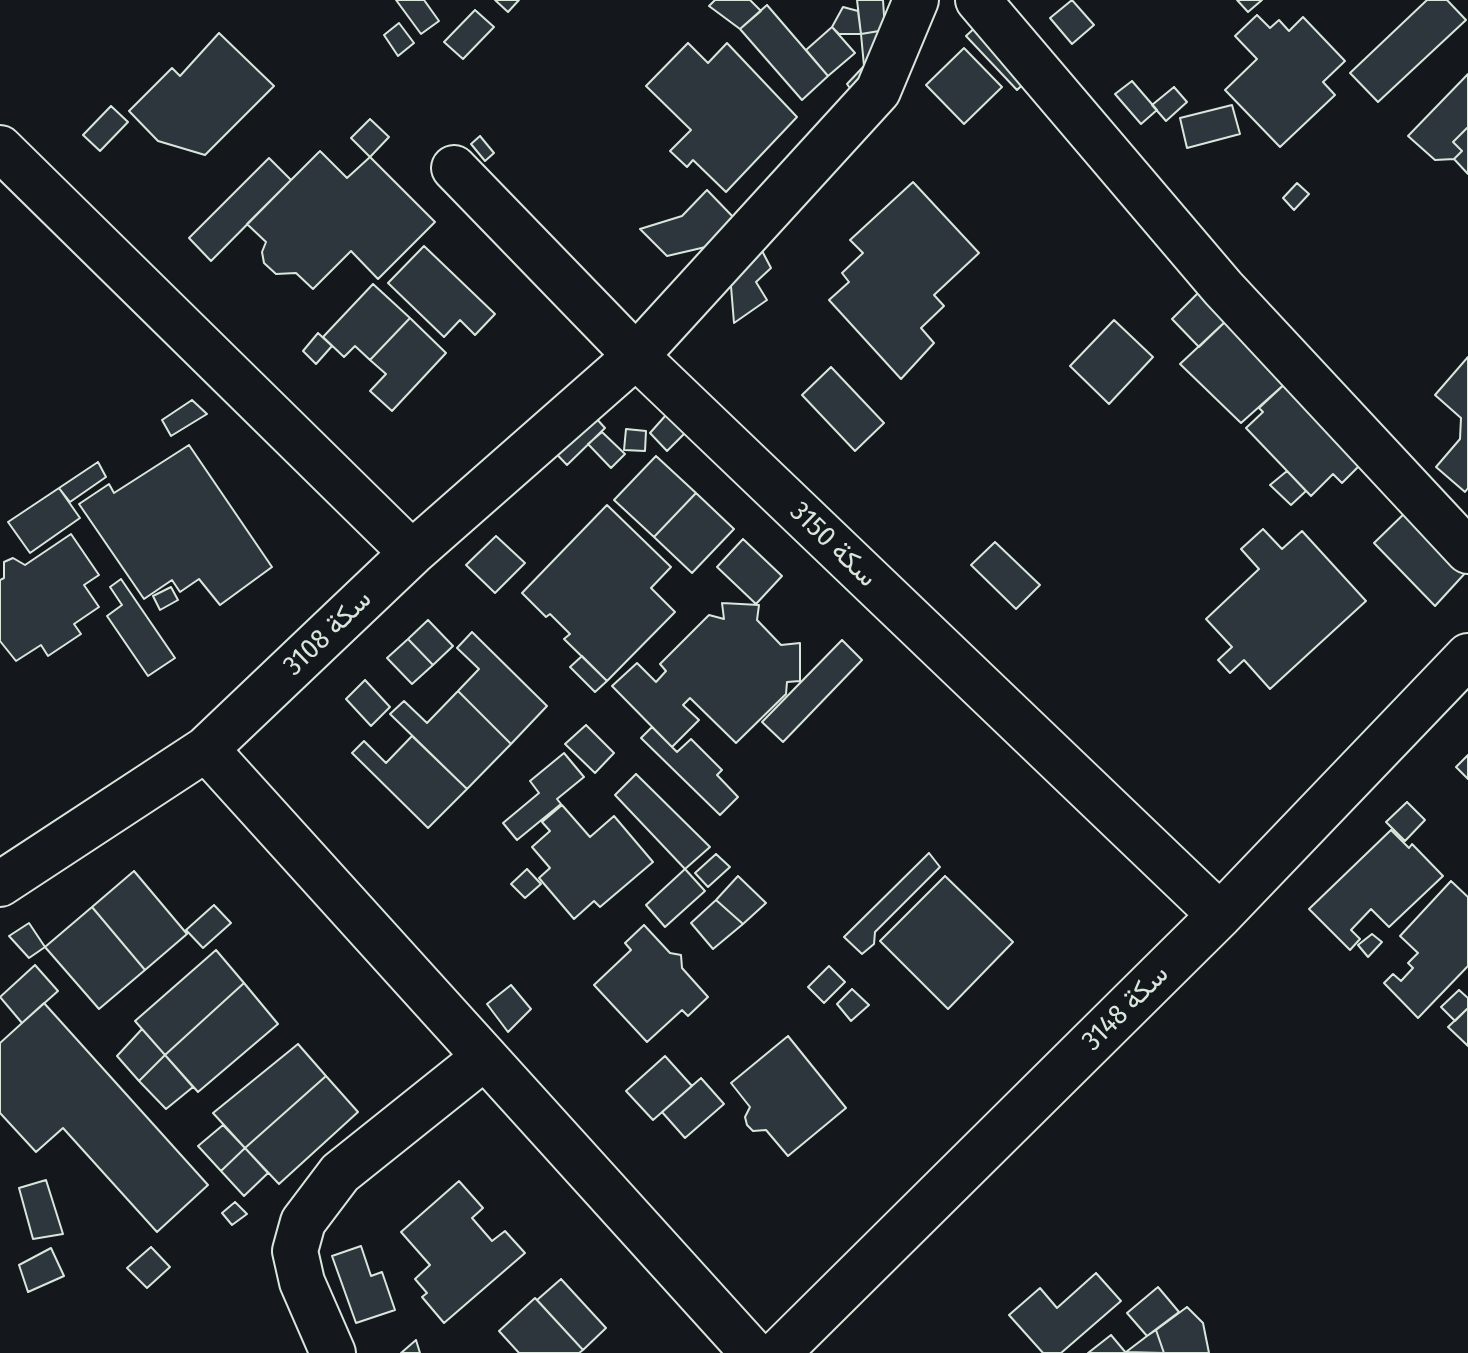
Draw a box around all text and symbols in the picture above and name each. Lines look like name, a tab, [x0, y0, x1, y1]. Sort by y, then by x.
street label: سكة 3150	[783, 495, 883, 595]
street label: سكة 3108	[277, 583, 379, 683]
street label: سكة 3148	[1076, 958, 1176, 1058]

